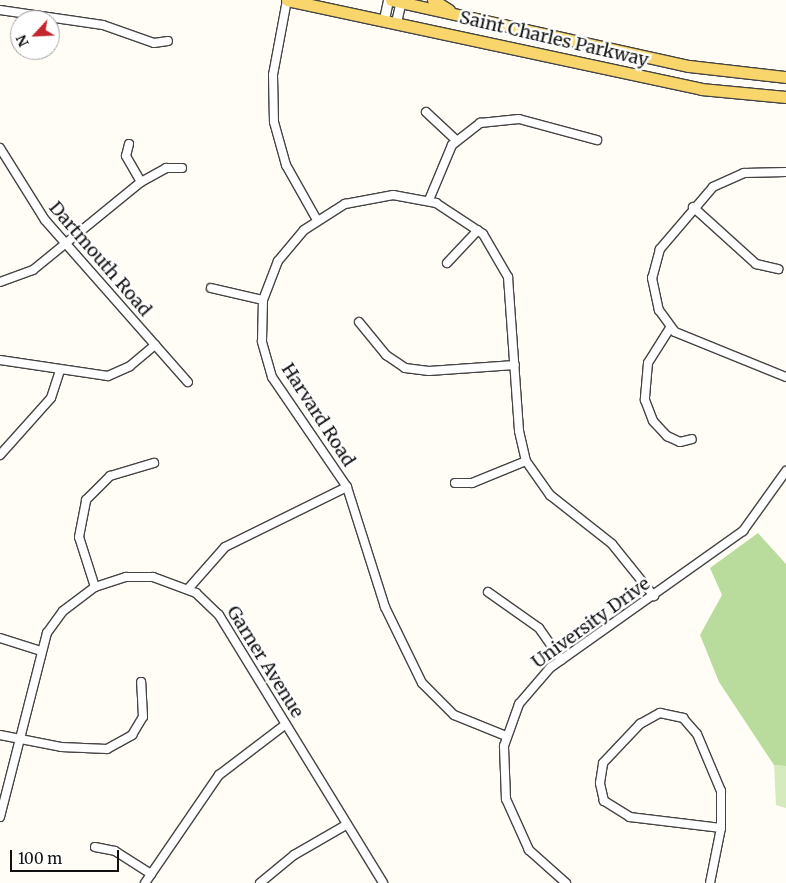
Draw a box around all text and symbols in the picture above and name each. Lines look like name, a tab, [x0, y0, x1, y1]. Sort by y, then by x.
street label: Saint Charles Parkway	[457, 7, 651, 71]
north arrow	[10, 10, 60, 60]
text: N	[12, 32, 33, 50]
street label: Dartmouth Road	[44, 197, 156, 321]
street label: Harvard Road	[277, 359, 359, 471]
street label: University Drive	[528, 573, 654, 673]
street label: Garner Avenue	[222, 602, 308, 722]
scale bar	[12, 840, 121, 872]
text: 100 m	[18, 849, 62, 868]

